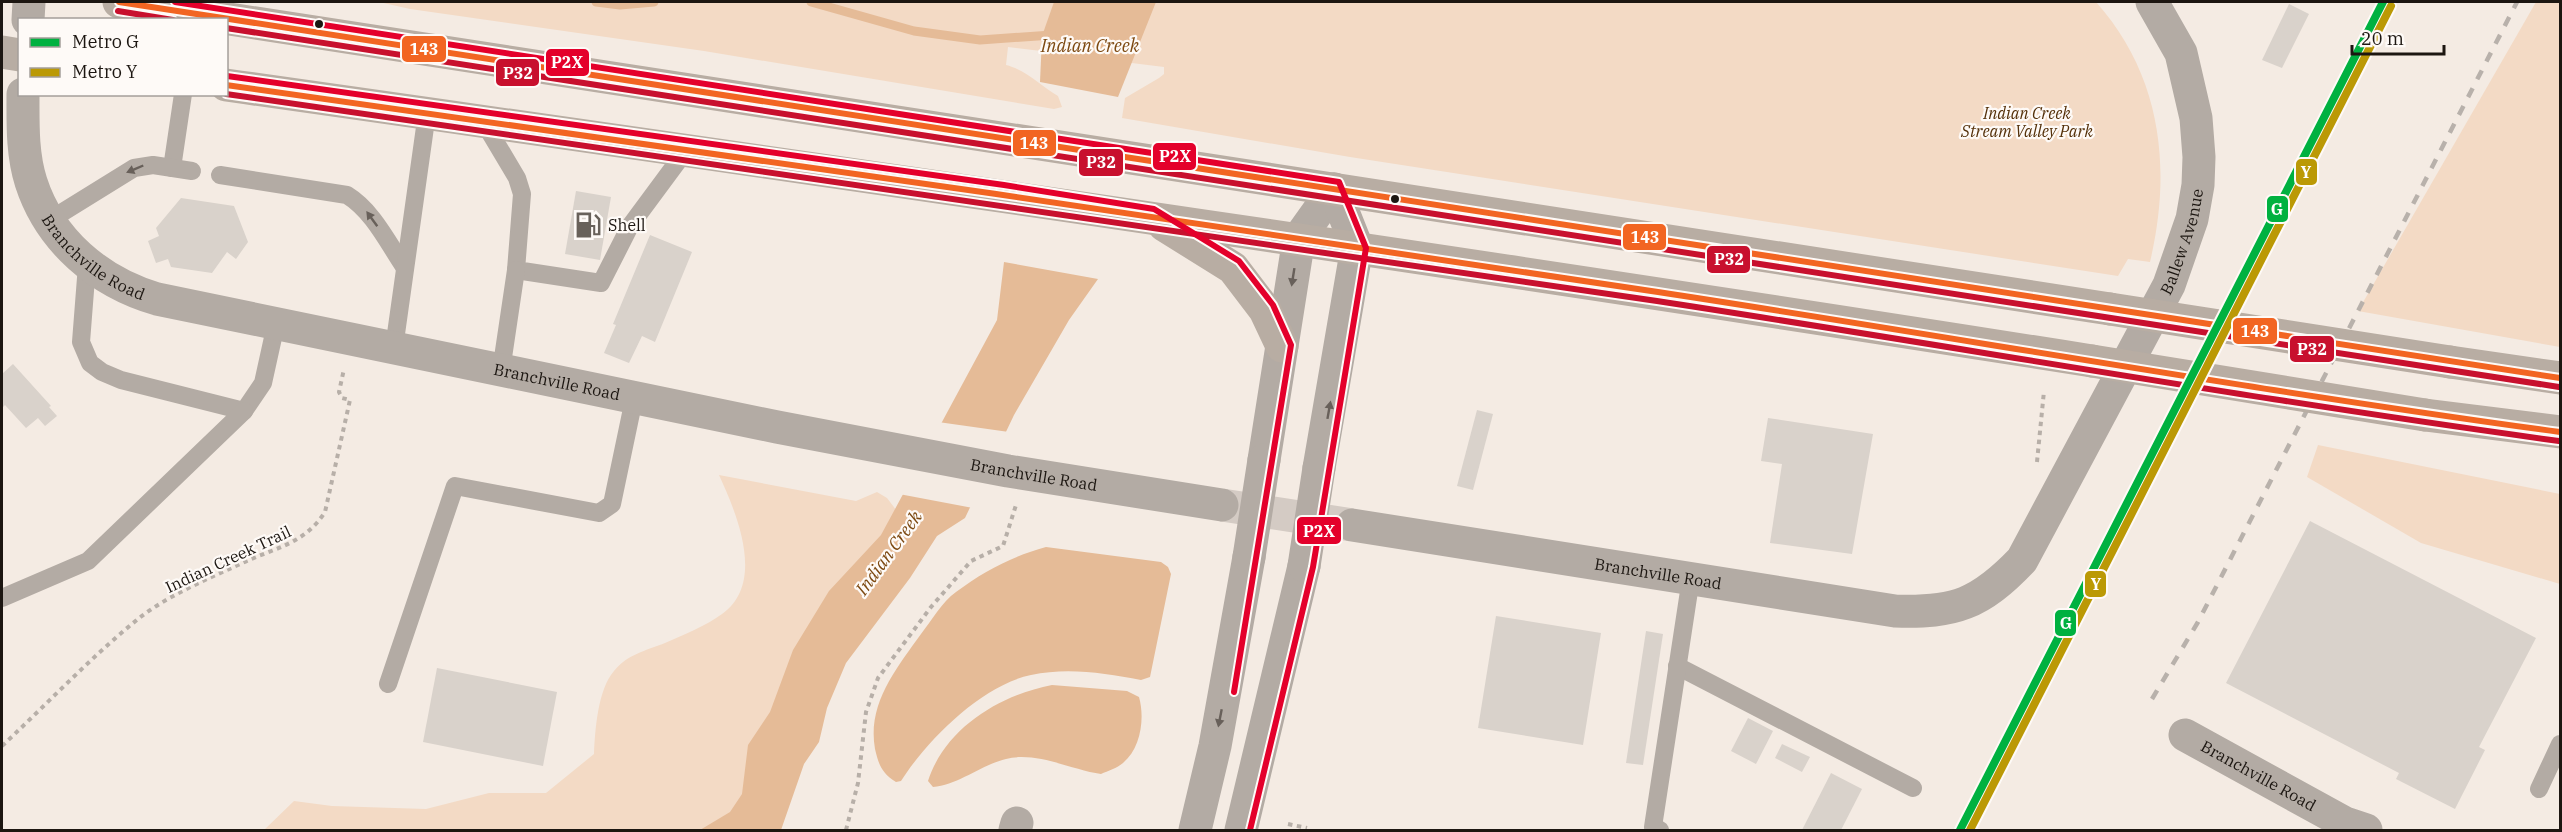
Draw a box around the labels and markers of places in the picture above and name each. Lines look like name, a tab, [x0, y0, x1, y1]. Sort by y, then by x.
unlabelled marker	[313, 18, 325, 30]
unlabelled marker	[1389, 193, 1401, 205]
fuel station icon: Shell	[573, 210, 603, 240]
place label: Shell	[608, 215, 646, 235]

